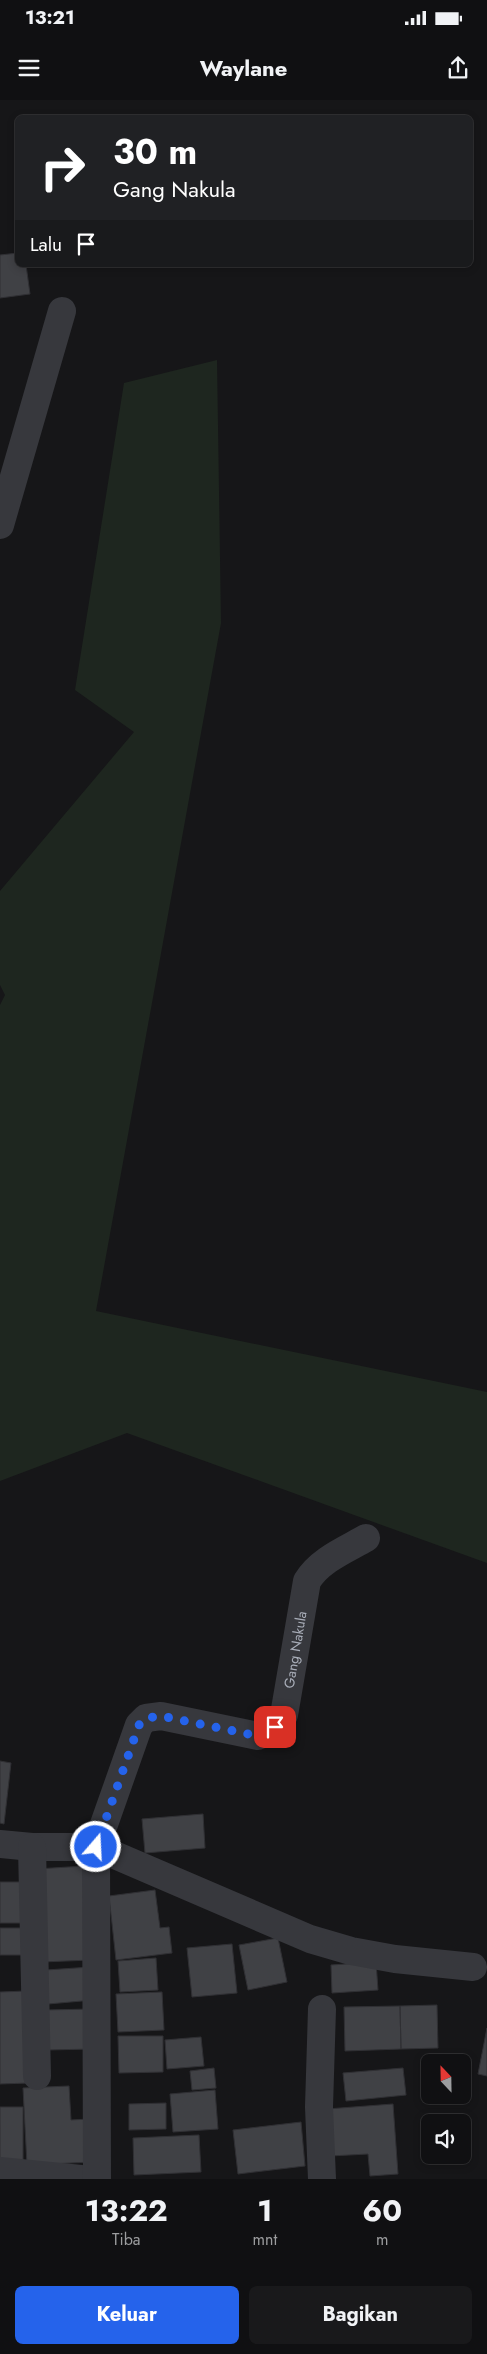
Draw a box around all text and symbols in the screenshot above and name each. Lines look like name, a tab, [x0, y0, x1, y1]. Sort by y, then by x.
text: 13:21	[25, 4, 75, 31]
text: Waylane	[200, 52, 287, 84]
icon: menu	[15, 54, 43, 82]
icon: share	[444, 54, 472, 82]
text: 30 m	[113, 127, 197, 177]
icon: right	[30, 135, 95, 200]
text: Gang Nakula	[113, 173, 236, 205]
icon: arrive	[72, 230, 100, 258]
text: Lalu	[30, 231, 62, 258]
street label: Gang Nakula	[279, 1609, 312, 1690]
pin	[254, 1706, 296, 1748]
icon: arrive	[261, 1713, 289, 1741]
position arrow	[69, 1820, 121, 1872]
north arrow	[421, 2054, 471, 2104]
map controls	[421, 2054, 471, 2164]
button: sound	[421, 2114, 471, 2164]
text: 13:22	[85, 2189, 168, 2232]
text: 1	[257, 2189, 273, 2232]
text: 60	[362, 2189, 402, 2232]
text: Tiba	[112, 2228, 141, 2251]
text: mnt	[253, 2228, 277, 2251]
text: m	[376, 2228, 388, 2251]
button: Keluar	[15, 2286, 239, 2344]
button: Bagikan	[249, 2286, 472, 2344]

